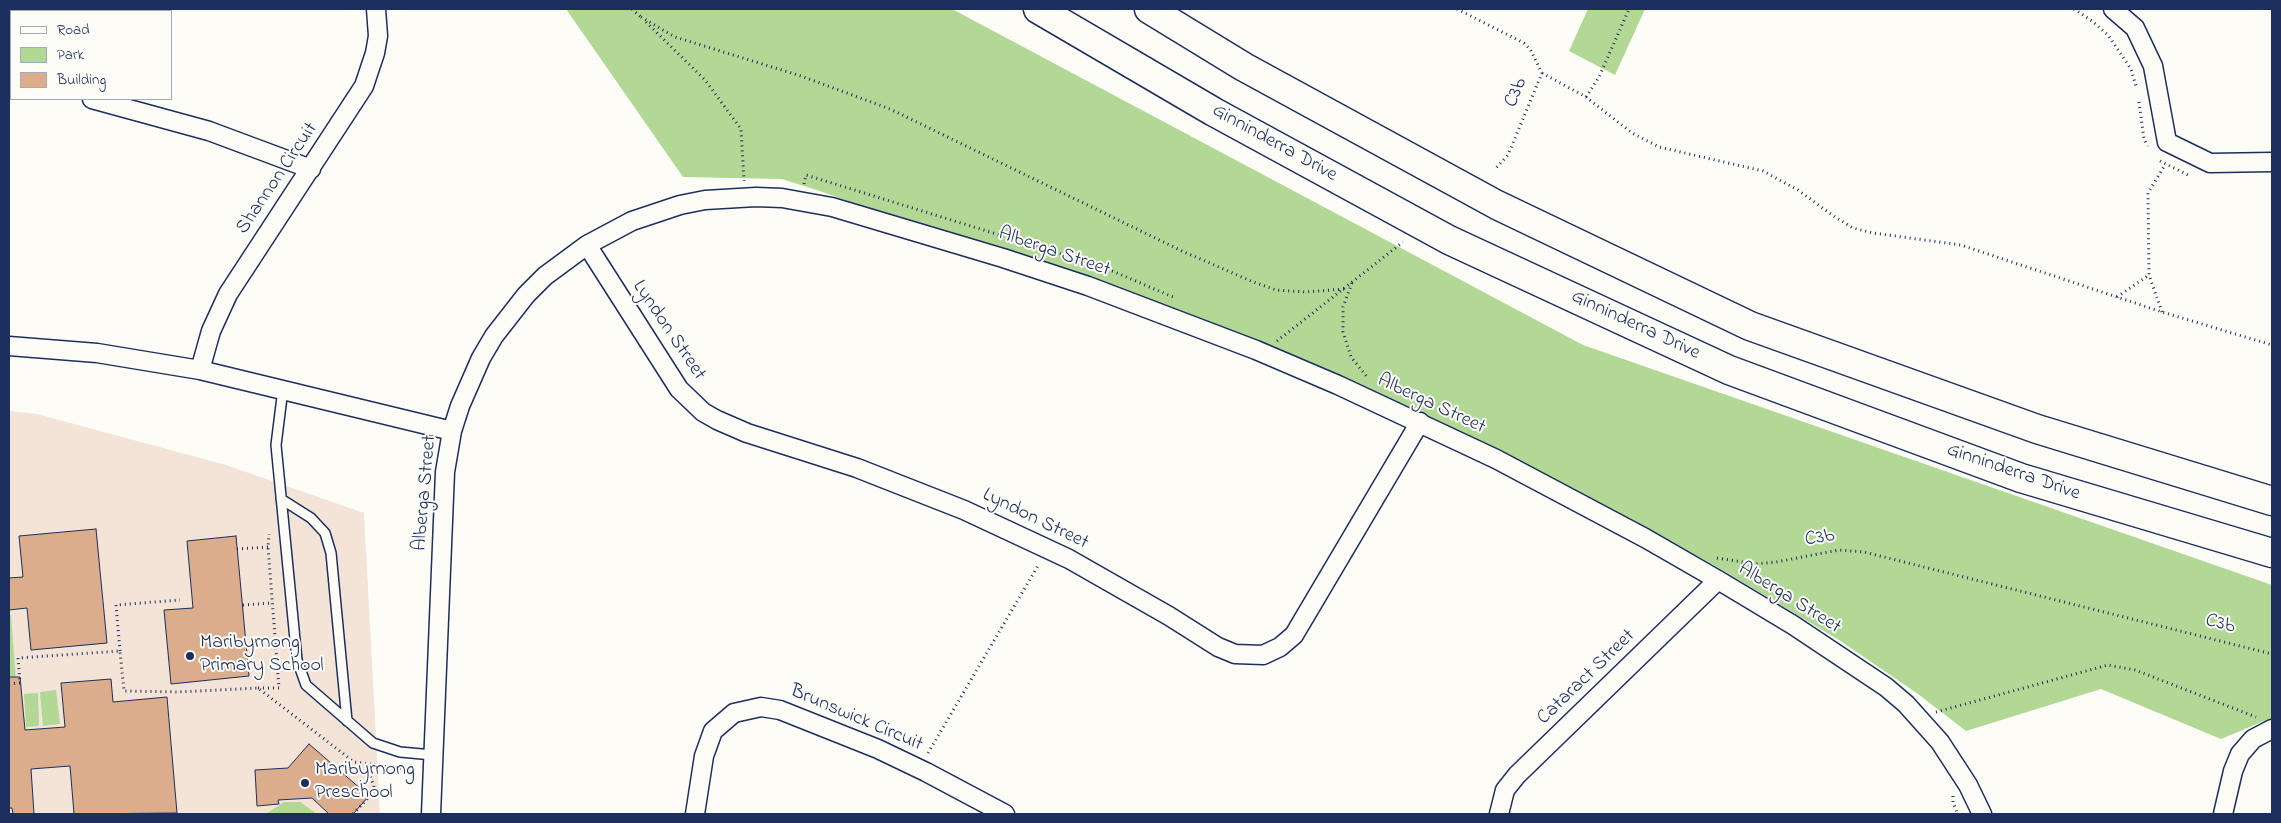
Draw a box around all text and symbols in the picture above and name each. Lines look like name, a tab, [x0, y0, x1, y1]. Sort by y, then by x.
legend	[10, 10, 172, 100]
text: Road	[57, 19, 90, 41]
text: Park	[57, 44, 84, 66]
text: Building	[57, 69, 106, 91]
street label: C3b	[1500, 75, 1534, 111]
street label: Ginninderra Drive	[1207, 100, 1341, 188]
street label: Shannon Circuit	[232, 119, 324, 239]
street label: Alberga Street	[995, 223, 1113, 283]
street label: Lyndon Street	[626, 277, 710, 385]
street label: Ginninderra Drive	[1567, 286, 1703, 366]
street label: Alberga Street	[1373, 369, 1489, 441]
street label: Alberga Street	[409, 434, 443, 552]
street label: Ginninderra Drive	[1943, 439, 2083, 507]
street label: Lyndon Street	[978, 484, 1092, 556]
street label: C3b	[1803, 525, 1837, 553]
street label: Alberga Street	[1733, 558, 1845, 640]
street label: C3b	[2203, 610, 2237, 640]
street label: Cataract Street	[1533, 625, 1641, 731]
place label: Maribyrnong Primary School	[200, 632, 324, 679]
marker: Maribyrnong Primary School	[184, 650, 196, 662]
street label: Brunswick Circuit	[786, 680, 926, 758]
place label: Maribyrnong Preschool	[315, 759, 415, 806]
marker: Maribyrnong Preschool	[299, 777, 311, 789]

